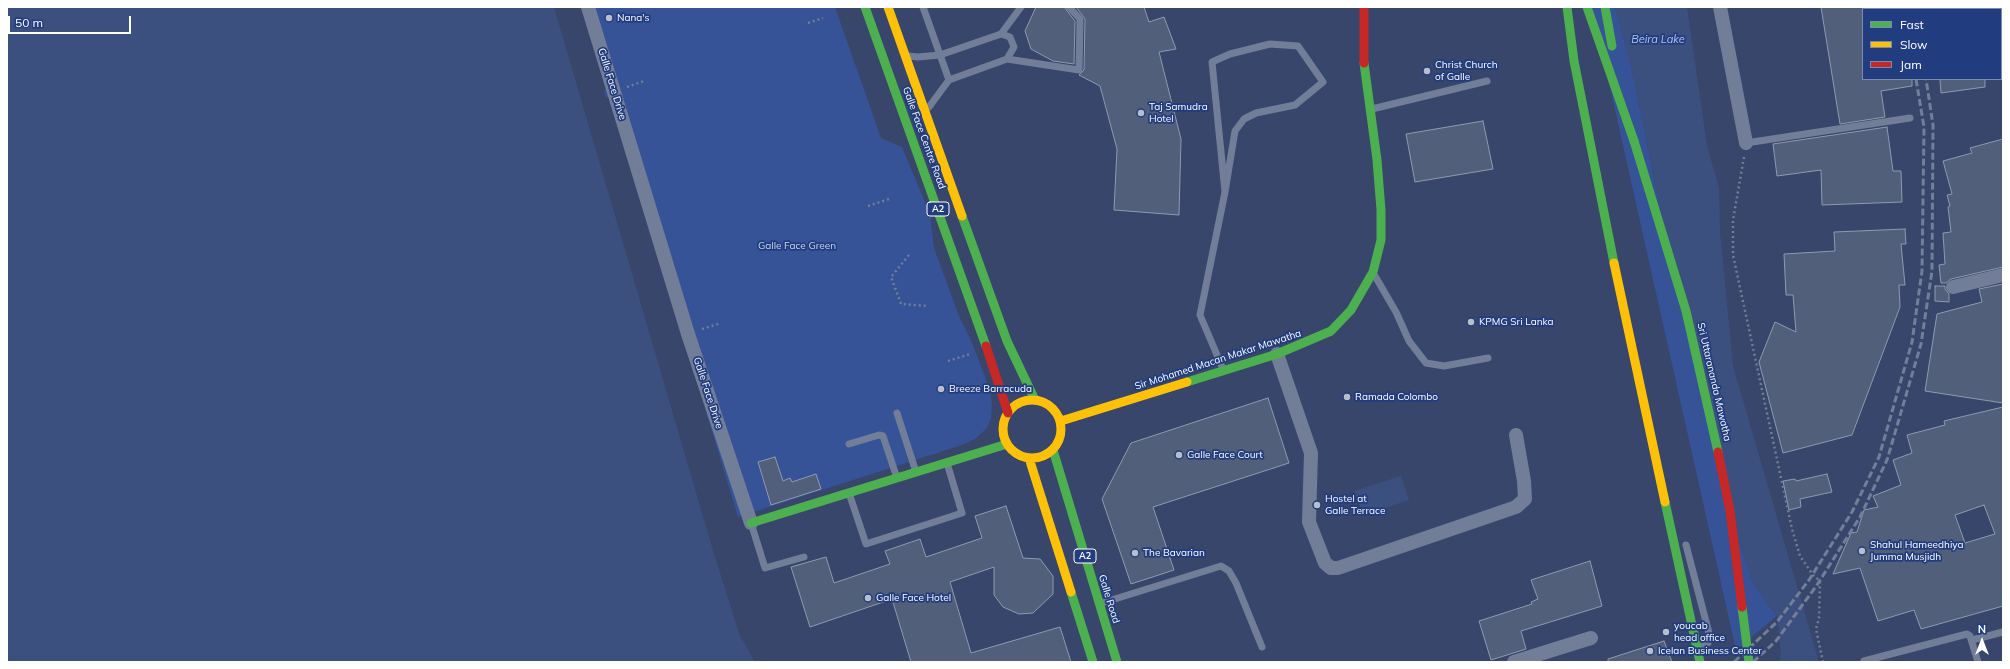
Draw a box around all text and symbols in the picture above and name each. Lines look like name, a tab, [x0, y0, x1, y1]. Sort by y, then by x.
scale bar	[10, 8, 133, 34]
legend	[1862, 8, 2002, 80]
place label: Nana's	[617, 12, 649, 24]
marker: Nana's	[604, 13, 614, 23]
text: 50 m	[15, 15, 43, 30]
text: Fast	[1900, 17, 1924, 32]
water label: Beira Lake	[1631, 33, 1685, 47]
text: Slow	[1900, 37, 1928, 52]
street label: Galle Face Drive	[595, 47, 629, 121]
text: Jam	[1900, 57, 1922, 72]
place label: Christ Church of Galle	[1435, 59, 1498, 82]
marker: Christ Church of Galle	[1422, 66, 1432, 76]
street label: Galle Face Centre Road	[900, 85, 948, 191]
place label: Taj Samudra Hotel	[1149, 101, 1208, 124]
marker: Taj Samudra Hotel	[1136, 108, 1146, 118]
road number: A2	[927, 202, 949, 216]
park label: Galle Face Green	[758, 240, 836, 252]
place label: KPMG Sri Lanka	[1479, 316, 1554, 328]
marker: KPMG Sri Lanka	[1466, 317, 1476, 327]
street label: Sri Uttarananda Mawatha	[1694, 322, 1734, 442]
street label: Sir Mohamed Macan Makar Mawatha	[1133, 327, 1303, 393]
street label: Galle Face Drive	[691, 356, 725, 430]
place label: Breeze Barracuda	[949, 383, 1032, 395]
marker: Breeze Barracuda	[936, 384, 946, 394]
place label: Ramada Colombo	[1355, 391, 1438, 403]
marker: Ramada Colombo	[1342, 392, 1352, 402]
place label: Galle Face Court	[1187, 449, 1263, 461]
marker: Galle Face Court	[1174, 450, 1184, 460]
place label: Hostel at Galle Terrace	[1325, 493, 1385, 516]
marker: Hostel at Galle Terrace	[1312, 500, 1322, 510]
place label: Shahul Hameedhiya Jumma Musjidh	[1870, 539, 1963, 562]
marker: Shahul Hameedhiya Jumma Musjidh	[1857, 546, 1867, 556]
place label: The Bavarian	[1143, 547, 1205, 559]
marker: The Bavarian	[1130, 548, 1140, 558]
road number: A2	[1074, 549, 1096, 563]
street label: Galle Road	[1096, 573, 1122, 625]
place label: Galle Face Hotel	[876, 592, 951, 604]
marker: Galle Face Hotel	[863, 593, 873, 603]
place label: youcab head office	[1674, 620, 1725, 644]
north arrow	[1962, 621, 2002, 661]
text: N	[1978, 622, 1986, 636]
marker: youcab head office	[1661, 627, 1671, 637]
place label: Icelan Business Center	[1658, 645, 1762, 657]
marker: Icelan Business Center	[1645, 646, 1655, 656]

